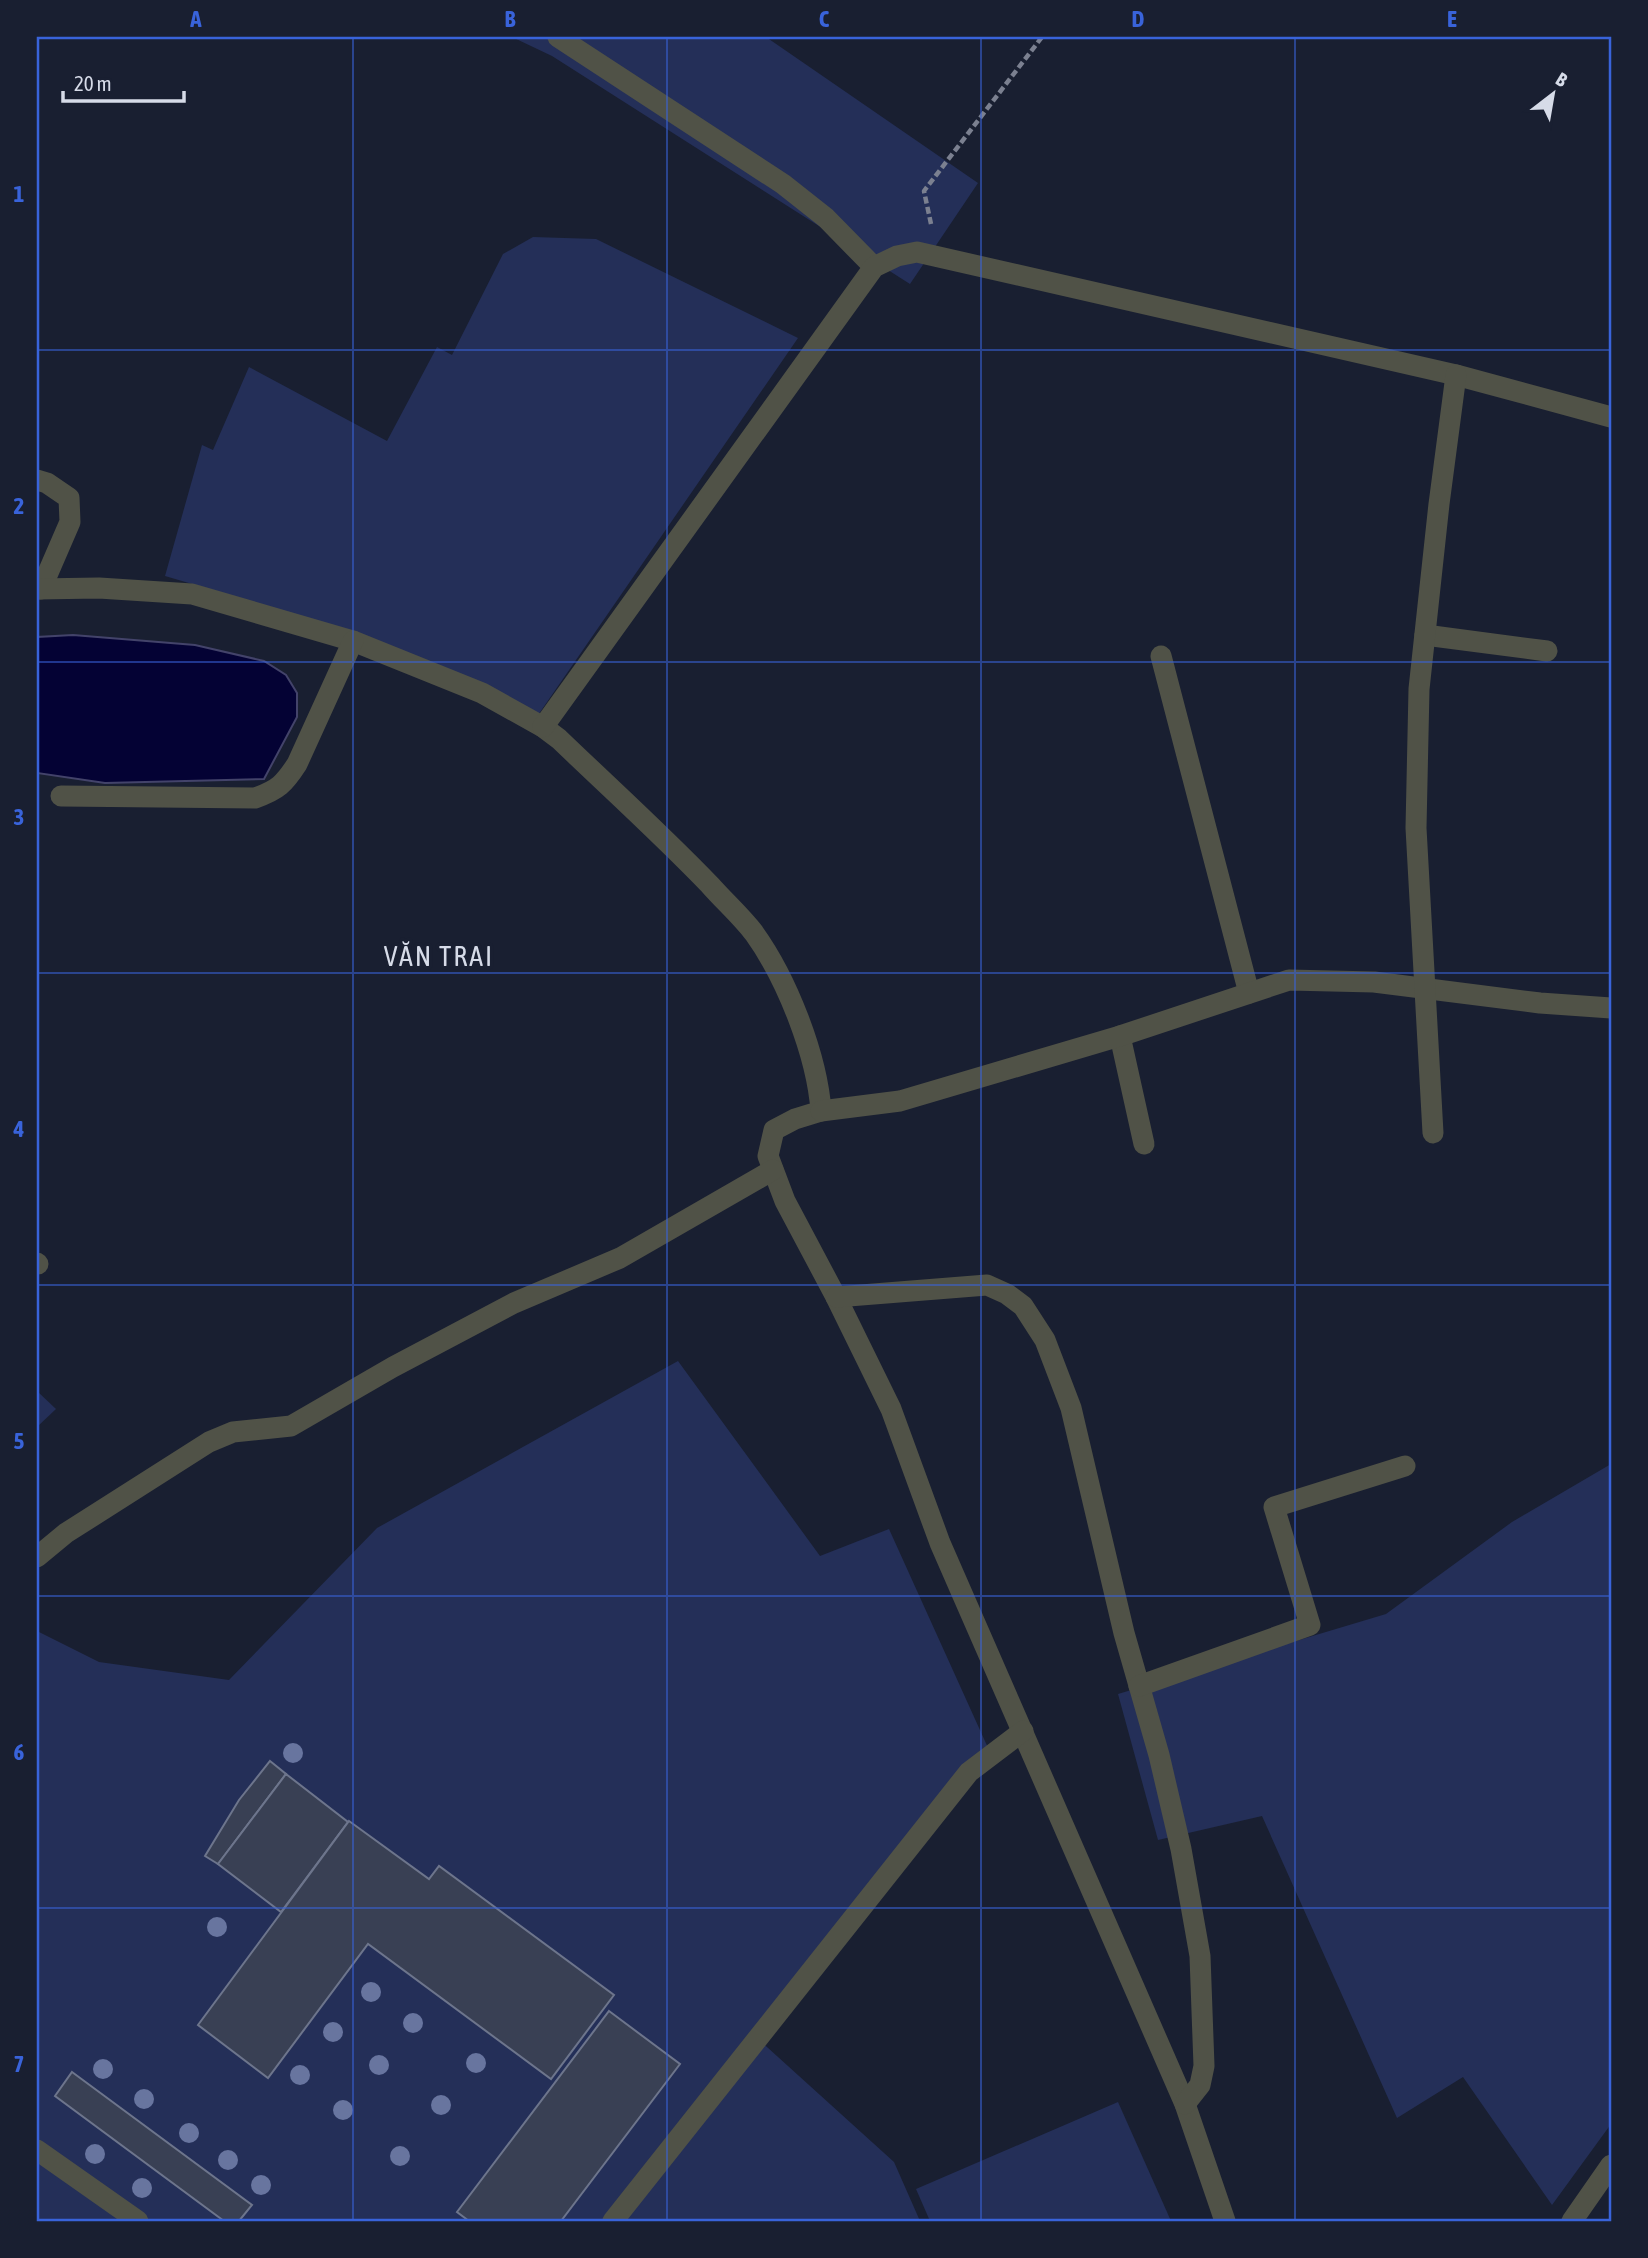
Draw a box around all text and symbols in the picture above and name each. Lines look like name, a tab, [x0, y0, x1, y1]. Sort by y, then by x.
text: A	[189, 6, 202, 32]
text: B	[505, 6, 516, 32]
text: C	[819, 6, 830, 32]
text: D	[1132, 6, 1145, 32]
text: E	[1447, 6, 1457, 32]
scale bar	[63, 60, 184, 104]
north arrow	[1518, 60, 1588, 130]
text: B	[1552, 68, 1571, 91]
text: 20 m	[74, 71, 112, 95]
text: 1	[14, 181, 25, 207]
text: 2	[14, 493, 24, 519]
text: 3	[14, 804, 24, 830]
district label: VĂN TRAI	[384, 940, 494, 972]
text: 4	[13, 1116, 25, 1142]
text: 5	[14, 1428, 25, 1454]
text: 6	[14, 1739, 25, 1765]
text: 7	[14, 2051, 24, 2077]

